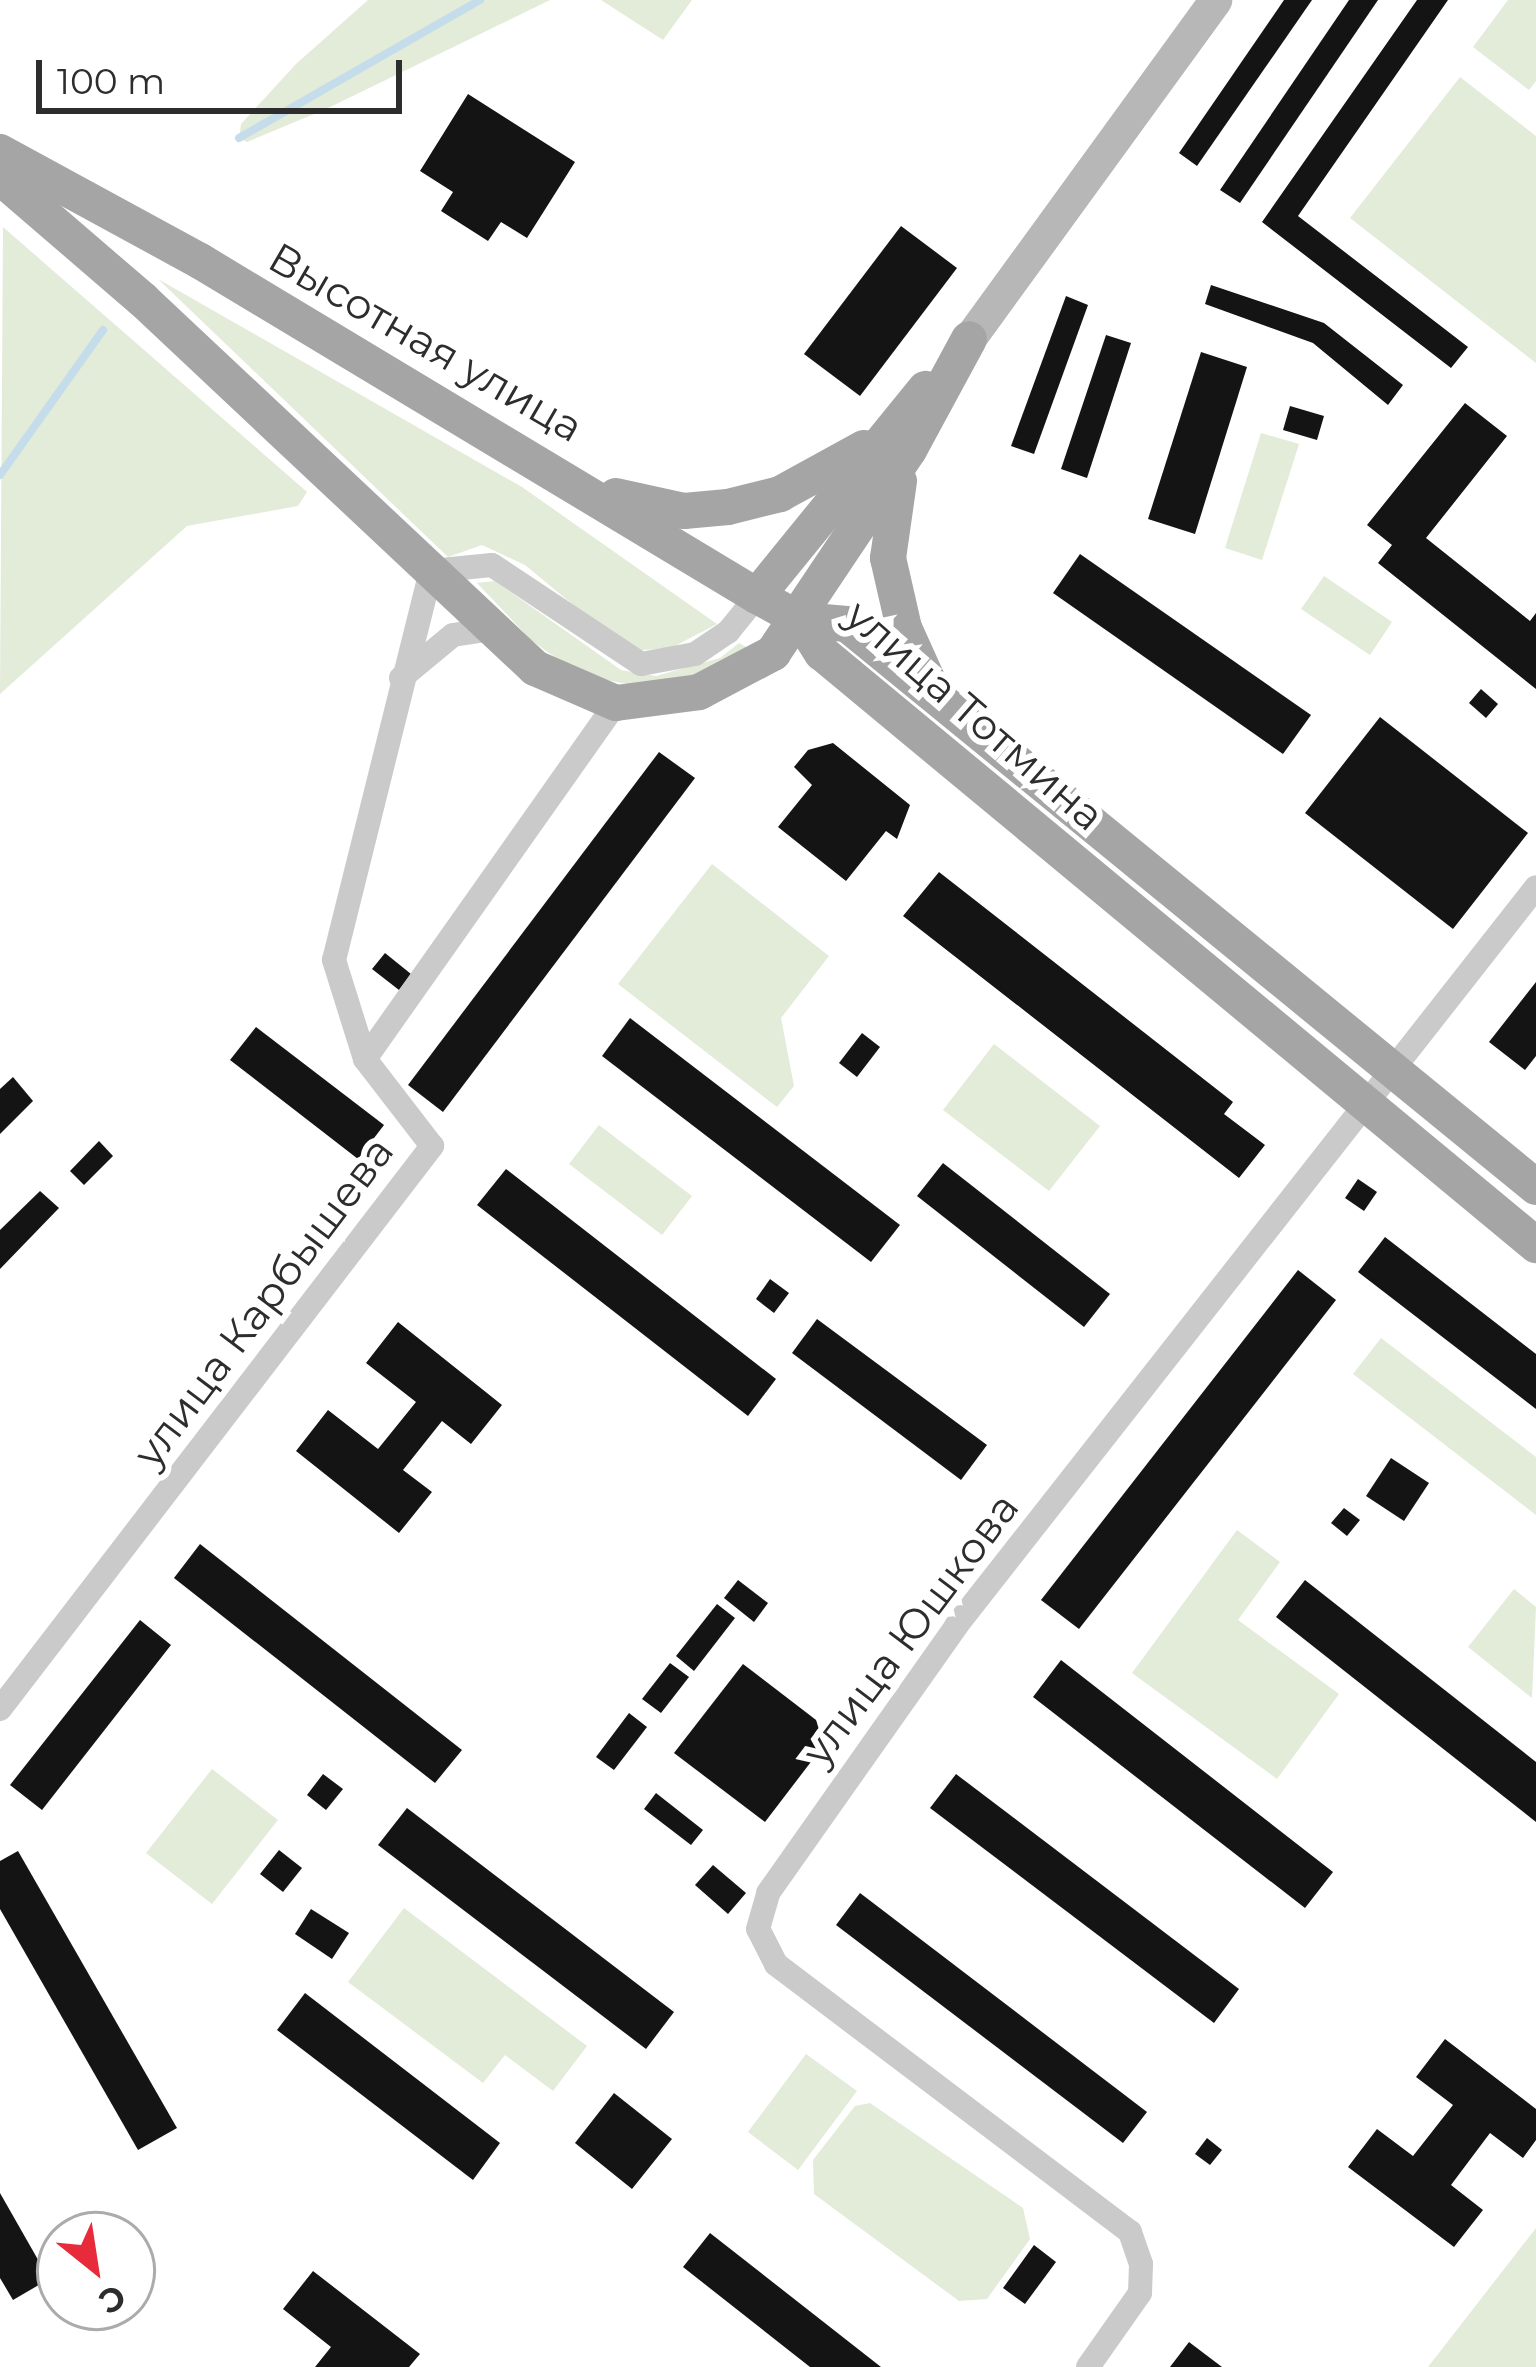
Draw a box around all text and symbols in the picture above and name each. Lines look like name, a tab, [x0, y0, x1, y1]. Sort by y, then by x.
scale bar	[42, 36, 408, 110]
text: 100 m	[57, 59, 165, 103]
street label: Высотная улица	[260, 232, 592, 452]
street label: улица Тотмина	[836, 589, 1114, 841]
street label: улица Карбышева	[123, 1127, 403, 1477]
street label: улица Юшкова	[791, 1483, 1029, 1775]
north arrow	[36, 2211, 156, 2331]
text: С	[92, 2276, 133, 2323]

